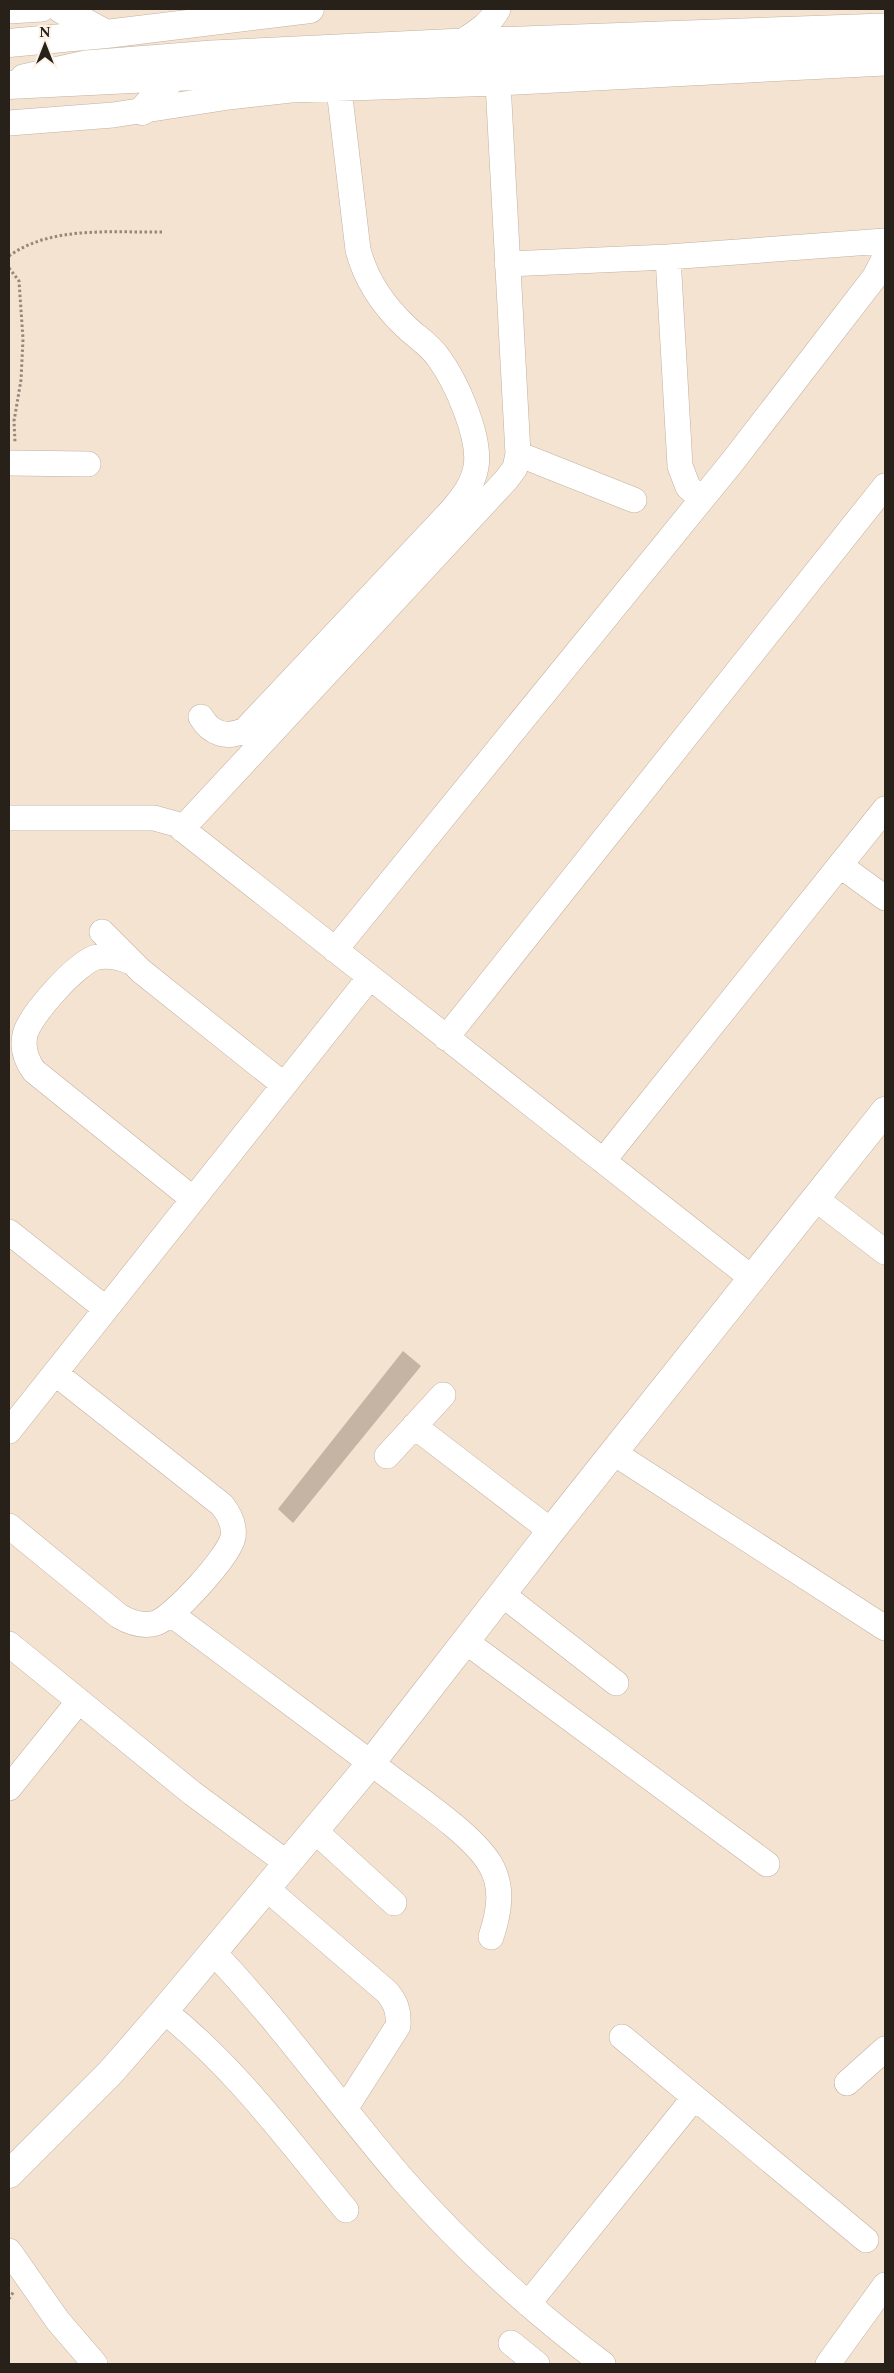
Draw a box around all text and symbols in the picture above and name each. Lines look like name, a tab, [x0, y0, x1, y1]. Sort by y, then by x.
north arrow	[20, 20, 70, 70]
text: N	[39, 22, 51, 43]

